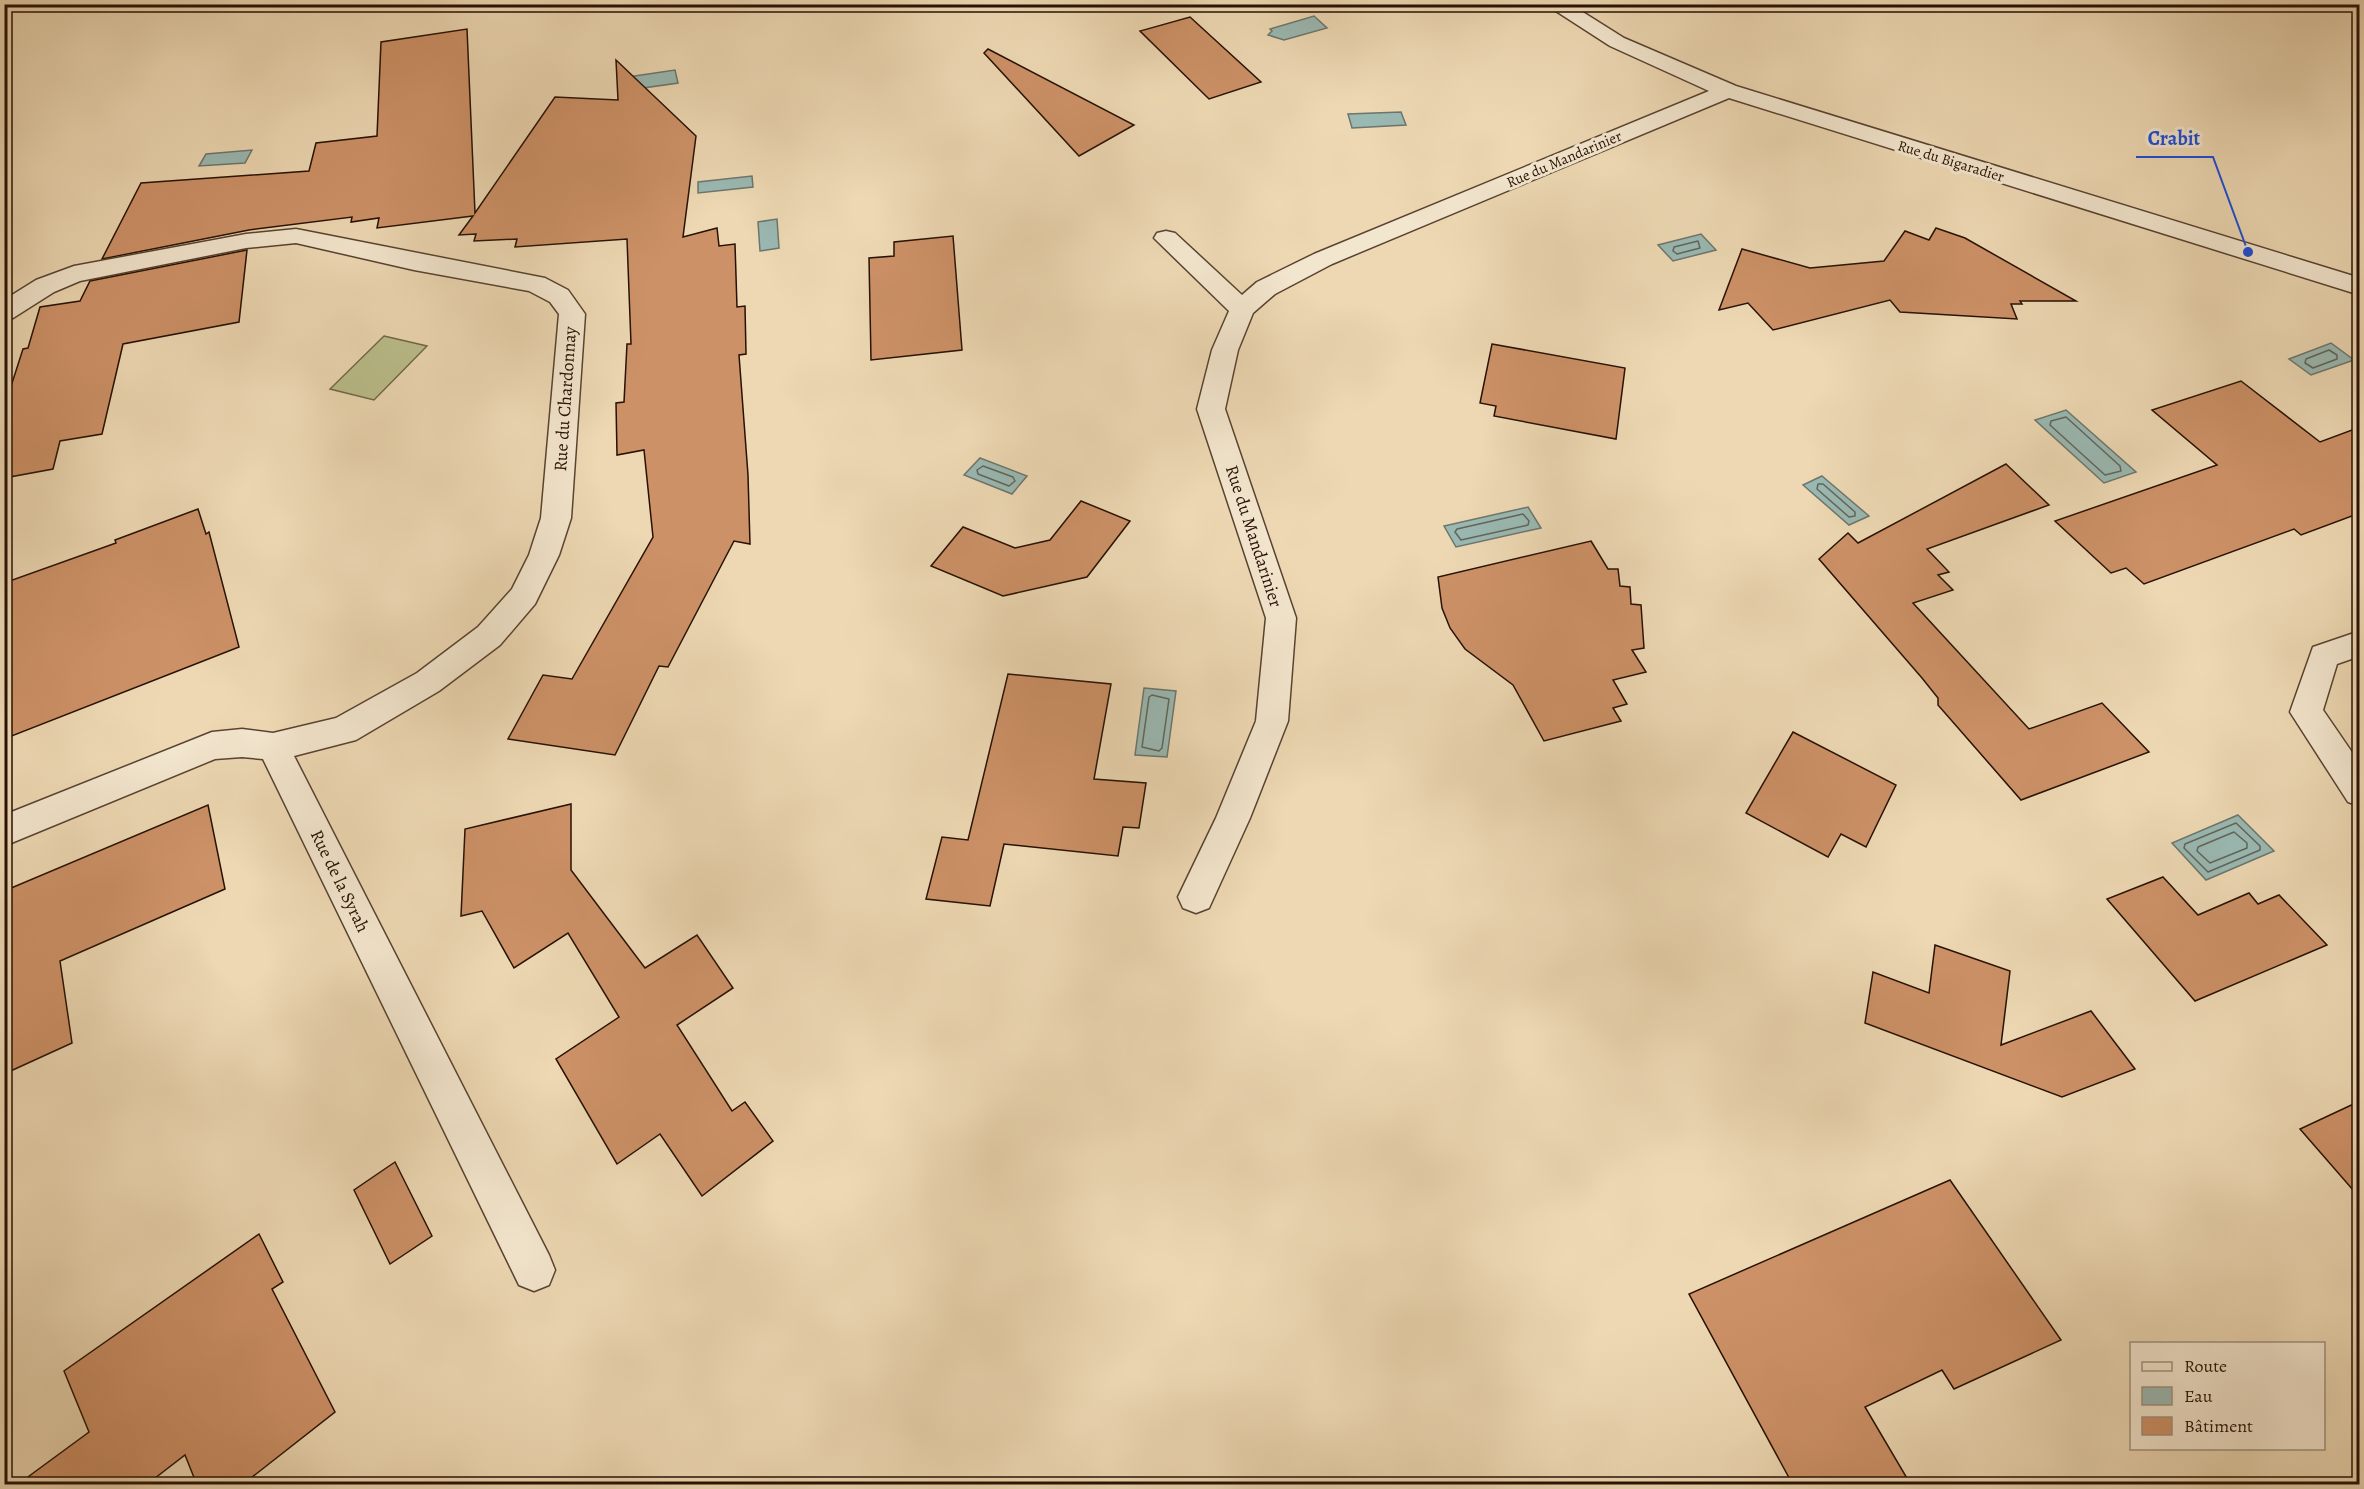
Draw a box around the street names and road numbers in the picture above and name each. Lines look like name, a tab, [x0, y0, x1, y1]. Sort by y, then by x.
street label: Rue du Mandarinier	[1503, 126, 1625, 192]
street label: Rue du Bigaradier	[1895, 135, 2007, 187]
street label: Rue du Chardonnay	[548, 325, 582, 472]
street label: Rue du Mandarinier	[1220, 462, 1288, 610]
street label: Rue de la Syrah	[305, 826, 375, 937]

